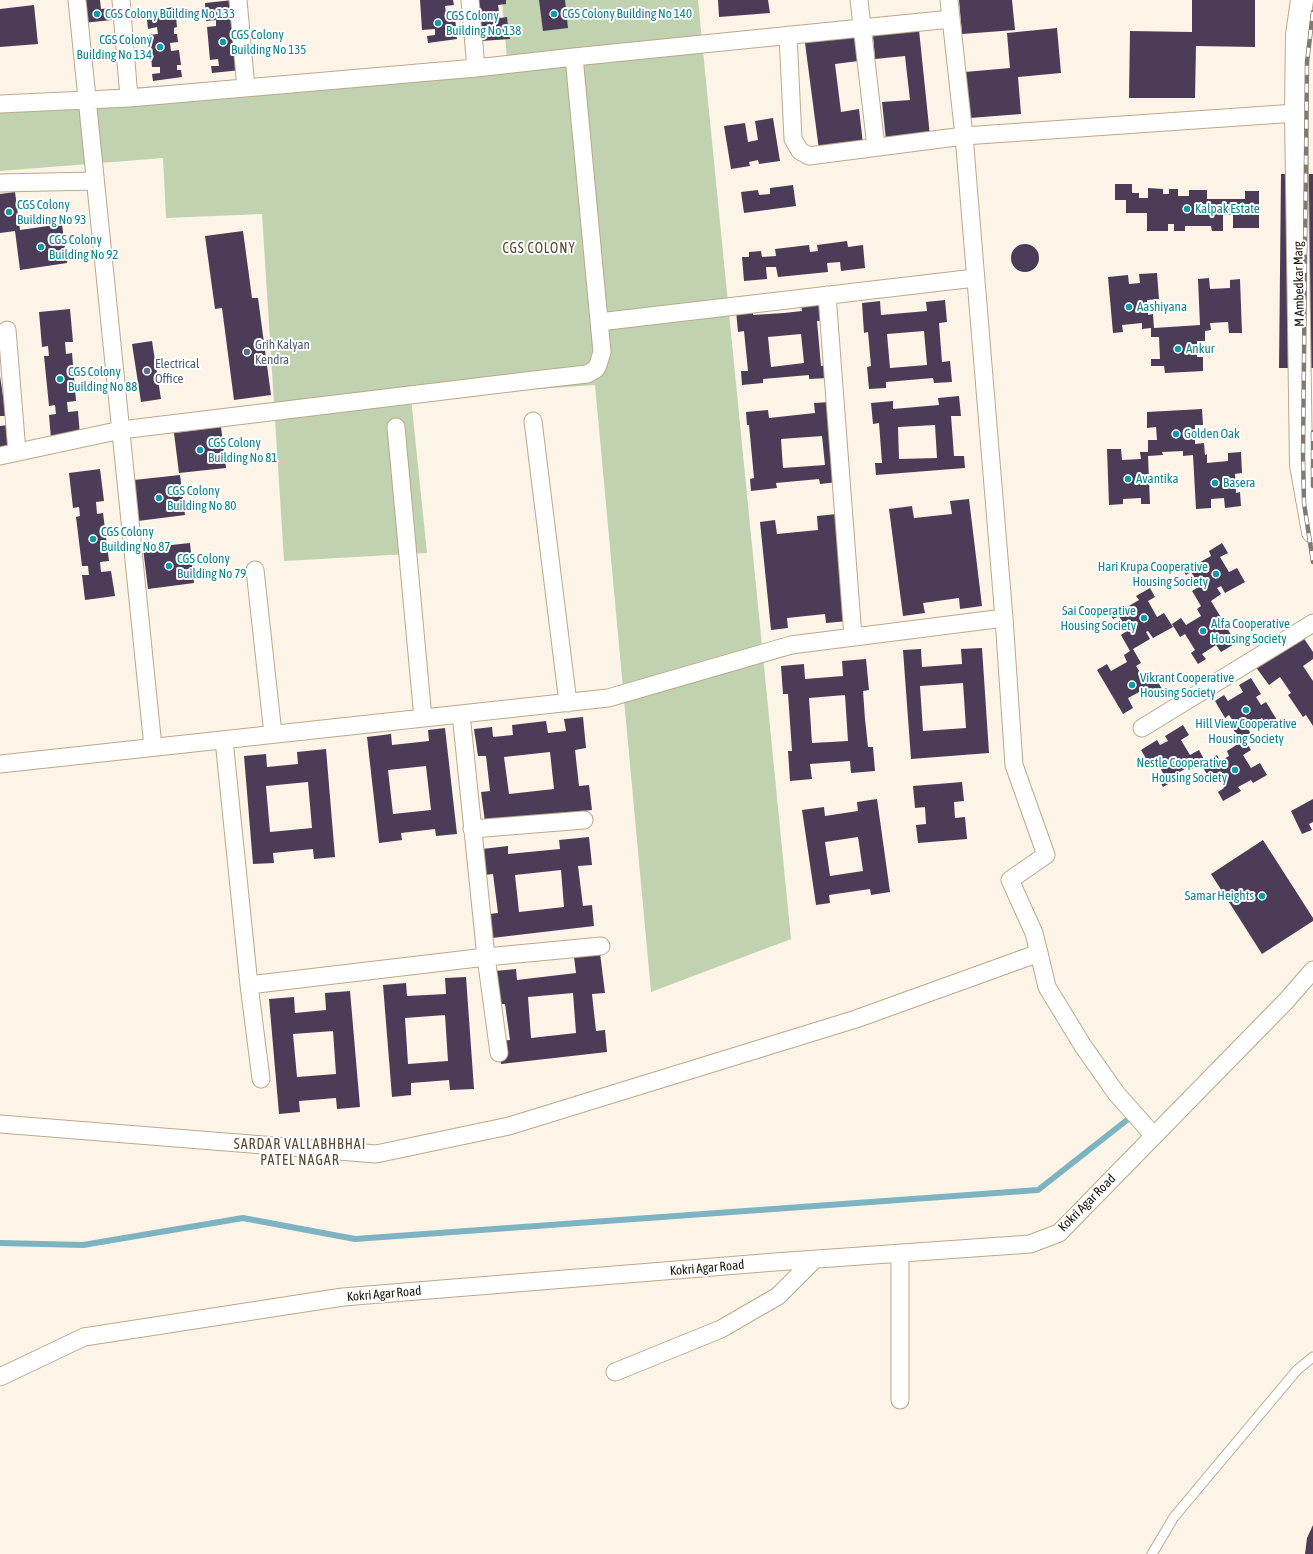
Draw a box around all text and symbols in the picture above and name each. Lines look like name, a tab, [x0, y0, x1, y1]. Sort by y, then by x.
place label: CGS Colony Building No 133	[105, 6, 235, 22]
place label: CGS Colony Building No 140	[562, 6, 692, 22]
place label: CGS Colony Building No 138	[446, 8, 521, 39]
marker: CGS Colony Building No 133	[92, 9, 102, 19]
marker: CGS Colony Building No 140	[549, 9, 559, 19]
marker: CGS Colony Building No 138	[433, 18, 443, 28]
place label: CGS Colony Building No 135	[231, 27, 306, 58]
place label: CGS Colony Building No 134	[77, 32, 152, 63]
marker: CGS Colony Building No 135	[218, 37, 228, 47]
marker: CGS Colony Building No 134	[155, 42, 165, 52]
place label: CGS Colony Building No 93	[17, 197, 86, 228]
place label: Kalpak Estate	[1195, 201, 1260, 217]
marker: Kalpak Estate	[1182, 204, 1192, 214]
marker: CGS Colony Building No 93	[4, 207, 14, 217]
place label: CGS Colony Building No 92	[49, 232, 118, 263]
district label: CGS COLONY	[502, 241, 576, 257]
street label: M Ambedkar Marg	[1290, 241, 1308, 327]
marker: CGS Colony Building No 92	[36, 242, 46, 252]
place label: Aashiyana	[1137, 299, 1187, 315]
marker: Aashiyana	[1124, 302, 1134, 312]
place label: Grih Kalyan Kendra	[255, 337, 310, 368]
place label: Ankur	[1186, 341, 1215, 357]
marker: Ankur	[1173, 344, 1183, 354]
marker: Grih Kalyan Kendra	[242, 347, 252, 357]
place label: Electrical Office	[155, 356, 199, 387]
place label: CGS Colony Building No 88	[68, 364, 137, 395]
marker: Electrical Office	[142, 366, 152, 376]
marker: CGS Colony Building No 88	[55, 374, 65, 384]
place label: Golden Oak	[1184, 426, 1240, 442]
marker: Golden Oak	[1171, 429, 1181, 439]
place label: CGS Colony Building No 81	[208, 435, 277, 466]
marker: CGS Colony Building No 81	[195, 445, 205, 455]
place label: Avantika	[1136, 471, 1178, 487]
marker: Avantika	[1123, 474, 1133, 484]
place label: Basera	[1223, 475, 1255, 491]
marker: Basera	[1210, 478, 1220, 488]
place label: CGS Colony Building No 80	[167, 483, 236, 514]
marker: CGS Colony Building No 80	[154, 493, 164, 503]
place label: CGS Colony Building No 87	[101, 524, 170, 555]
marker: CGS Colony Building No 87	[88, 534, 98, 544]
place label: CGS Colony Building No 79	[177, 551, 246, 582]
place label: Hari Krupa Cooperative Housing Society	[1098, 559, 1208, 590]
marker: CGS Colony Building No 79	[164, 561, 174, 571]
marker: Hari Krupa Cooperative Housing Society	[1211, 569, 1221, 579]
place label: Sai Cooperative Housing Society	[1060, 603, 1136, 634]
marker: Sai Cooperative Housing Society	[1139, 613, 1149, 623]
place label: Alfa Cooperative Housing Society	[1211, 616, 1290, 647]
marker: Alfa Cooperative Housing Society	[1198, 626, 1208, 636]
place label: Vikrant Cooperative Housing Society	[1140, 670, 1234, 701]
marker: Vikrant Cooperative Housing Society	[1127, 680, 1137, 690]
marker: Hill View Cooperative Housing Society	[1241, 705, 1251, 715]
place label: Hill View Cooperative Housing Society	[1195, 716, 1297, 747]
place label: Nestle Cooperative Housing Society	[1136, 755, 1227, 786]
marker: Nestle Cooperative Housing Society	[1230, 765, 1240, 775]
place label: Samar Heights	[1185, 888, 1254, 904]
marker: Samar Heights	[1257, 891, 1267, 901]
district label: SARDAR VALLABHBHAI PATEL NAGAR	[234, 1137, 366, 1170]
street label: Kokri Agar Road	[1055, 1171, 1119, 1235]
street label: Kokri Agar Road	[669, 1257, 745, 1279]
street label: Kokri Agar Road	[346, 1283, 422, 1305]

